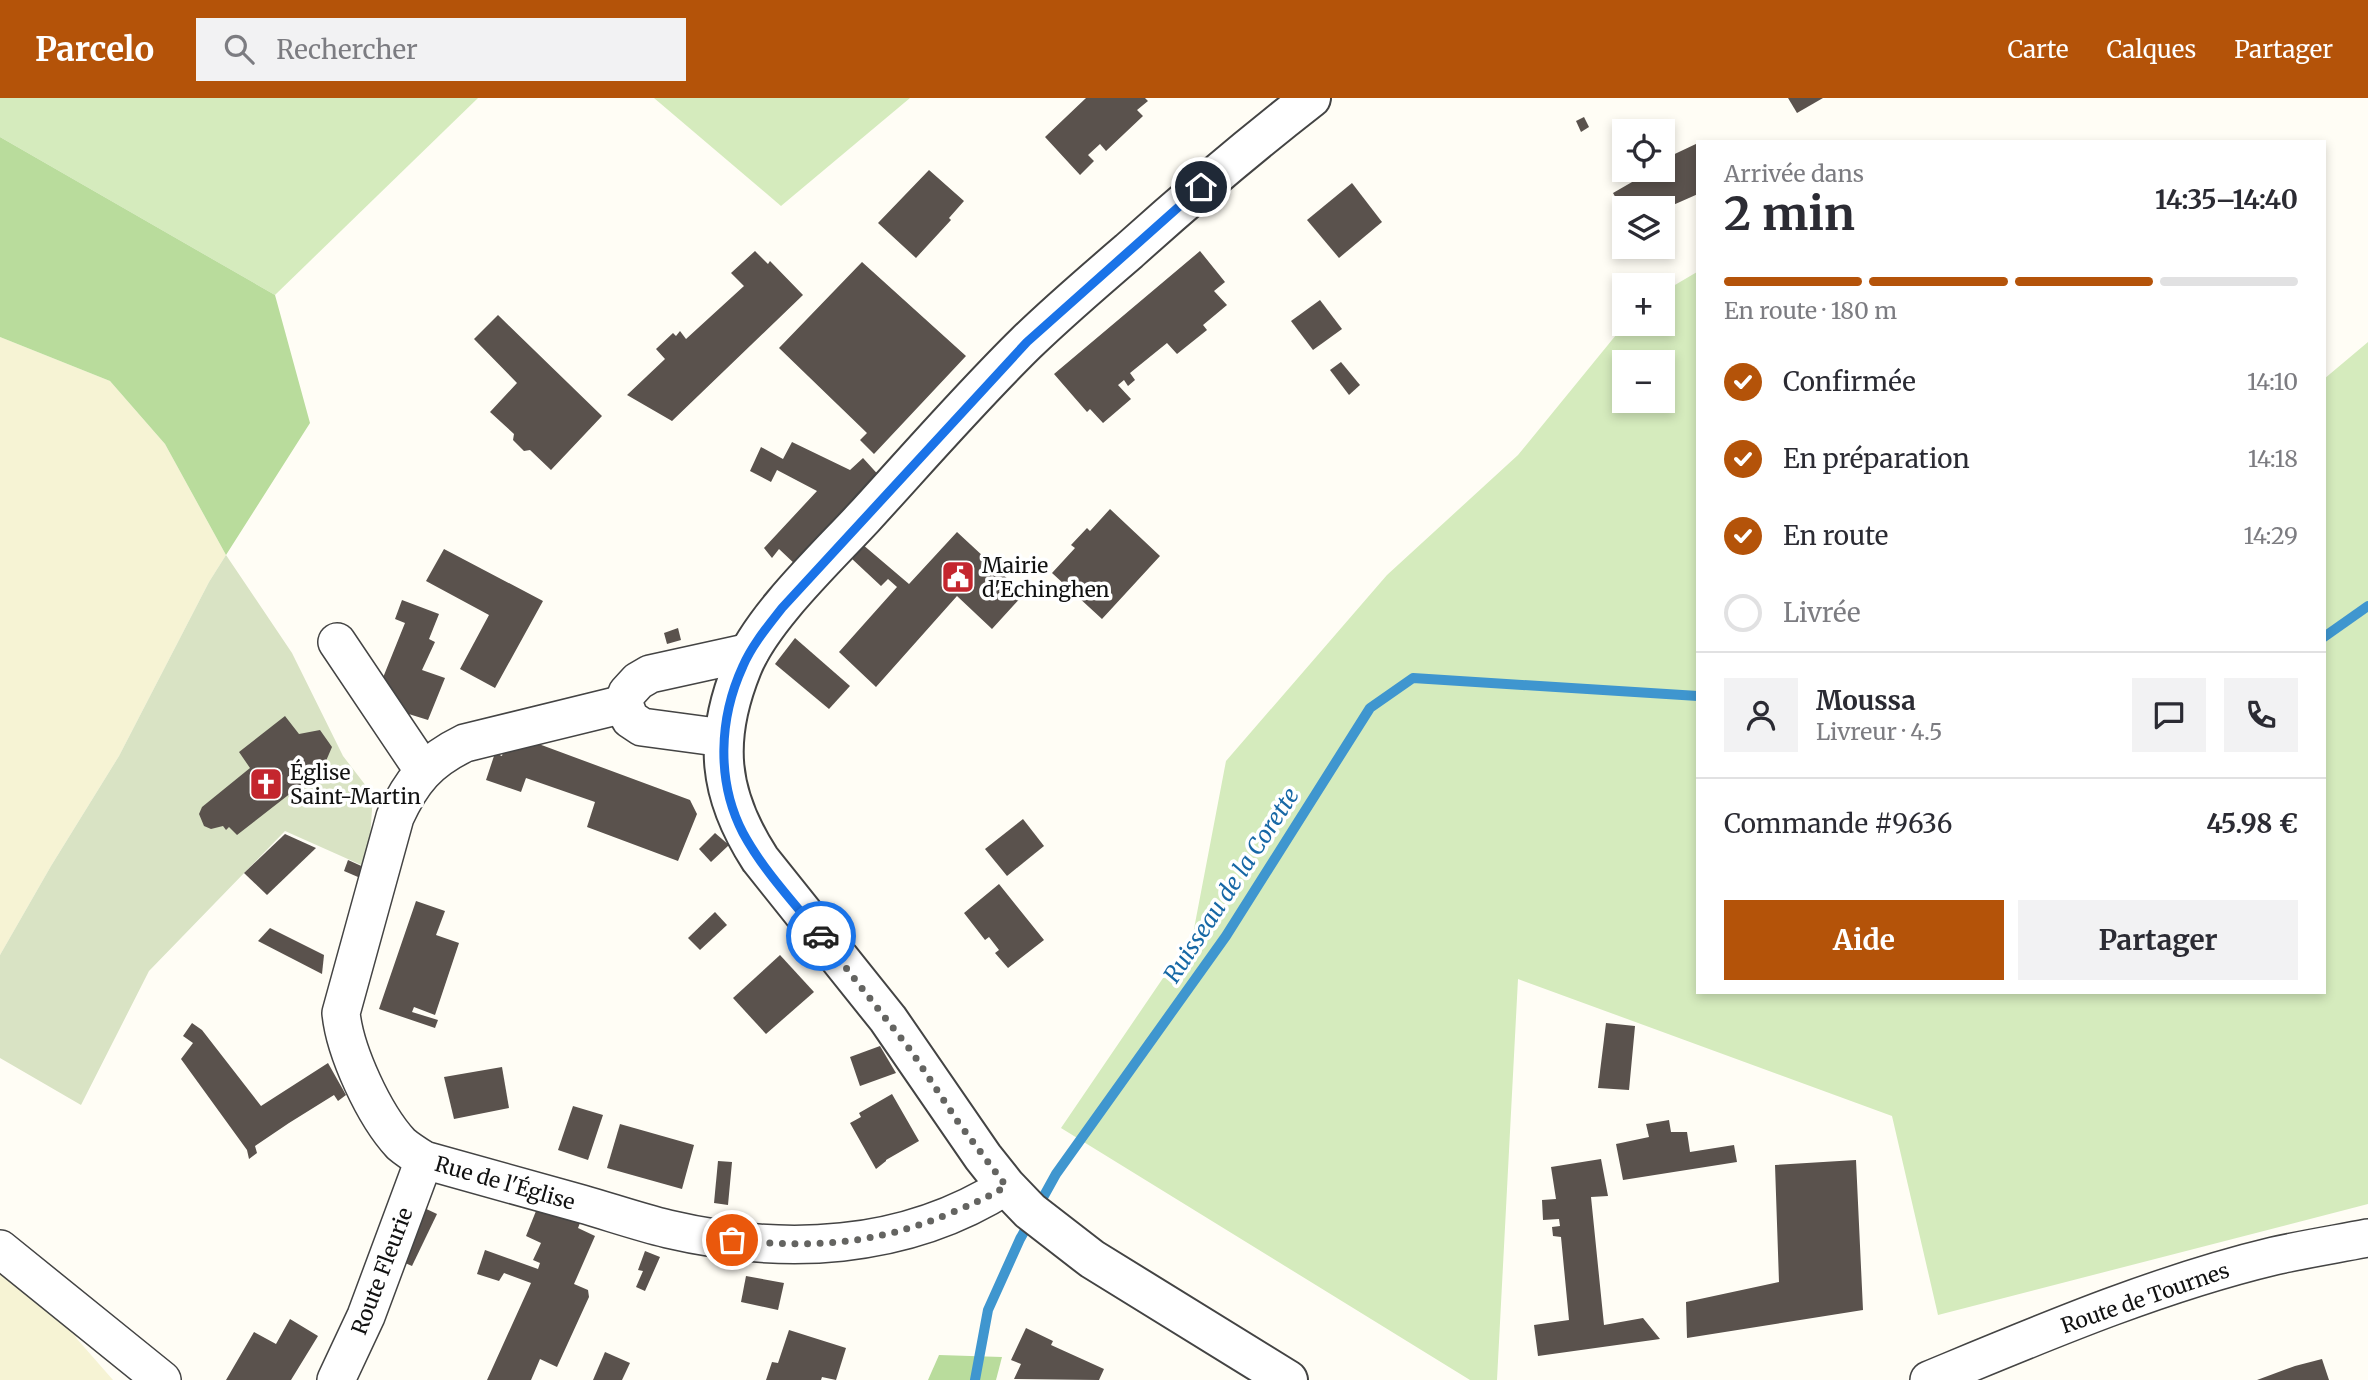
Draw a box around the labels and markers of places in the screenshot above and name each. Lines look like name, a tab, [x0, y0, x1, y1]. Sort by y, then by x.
pin	[1171, 157, 1231, 217]
place label: Mairie d'Echinghen	[982, 552, 1110, 603]
public building icon: Mairie d'Echinghen	[939, 558, 977, 596]
place label: Église Saint-Martin	[290, 758, 421, 810]
church icon: Église Saint-Martin	[247, 765, 285, 803]
pin	[702, 1210, 762, 1270]

